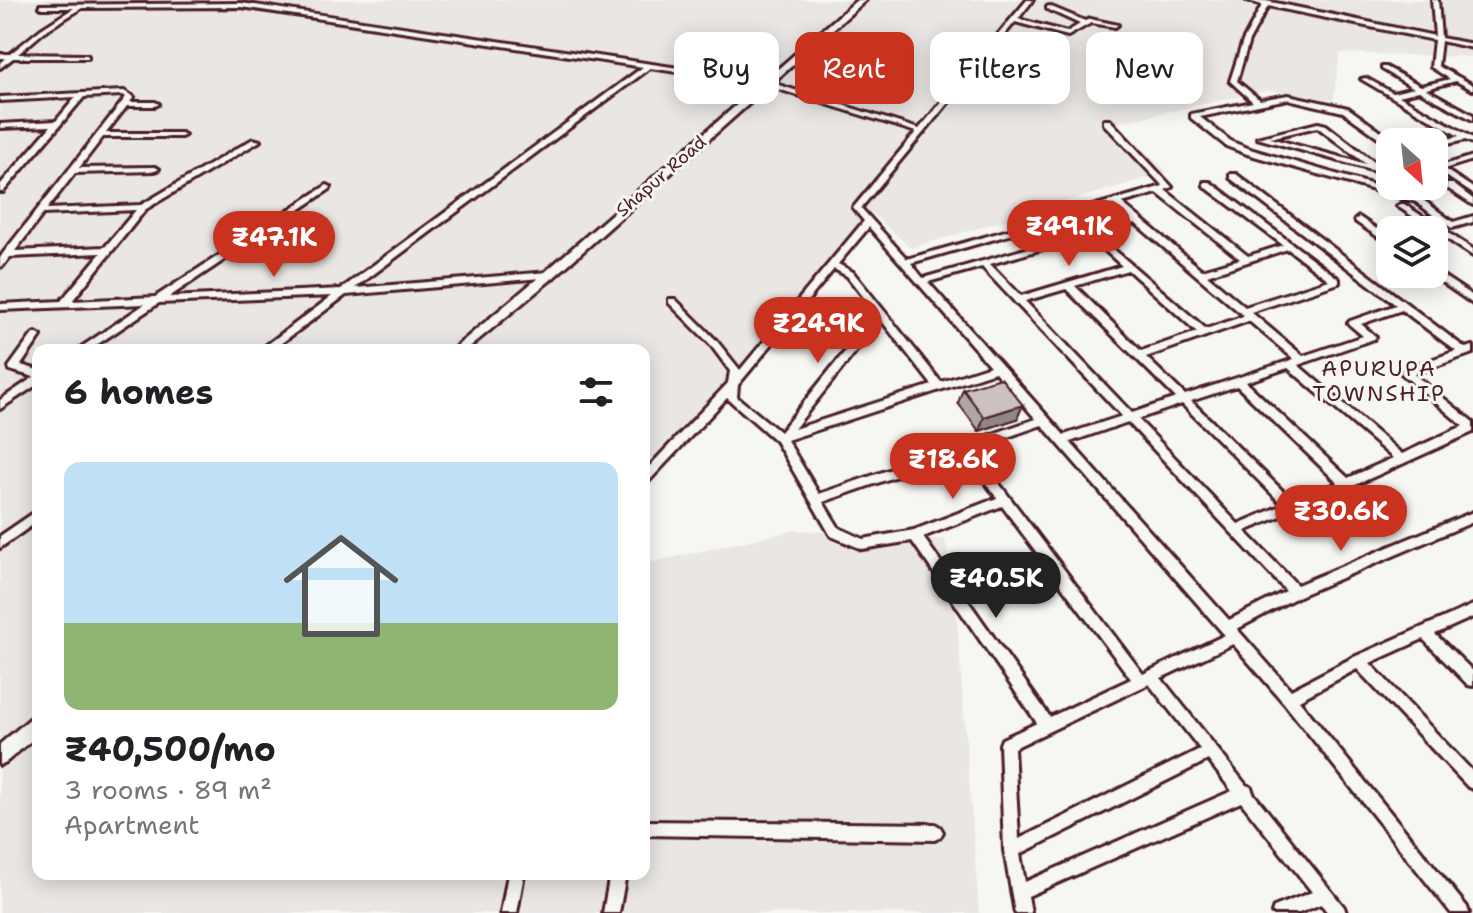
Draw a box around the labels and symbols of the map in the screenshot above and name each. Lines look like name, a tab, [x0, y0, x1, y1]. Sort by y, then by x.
north arrow	[1376, 128, 1448, 200]
street label: Shapur Road	[611, 130, 711, 222]
pin: ₹49.1K	[1004, 200, 1134, 268]
pin: ₹47.1K	[209, 211, 339, 279]
pin: ₹24.9K	[753, 297, 883, 365]
district label: APURUPA TOWNSHIP	[1312, 354, 1446, 408]
pin: ₹18.6K	[888, 433, 1018, 501]
pin: ₹30.6K	[1276, 485, 1406, 553]
pin: ₹40.5K	[931, 552, 1061, 620]

